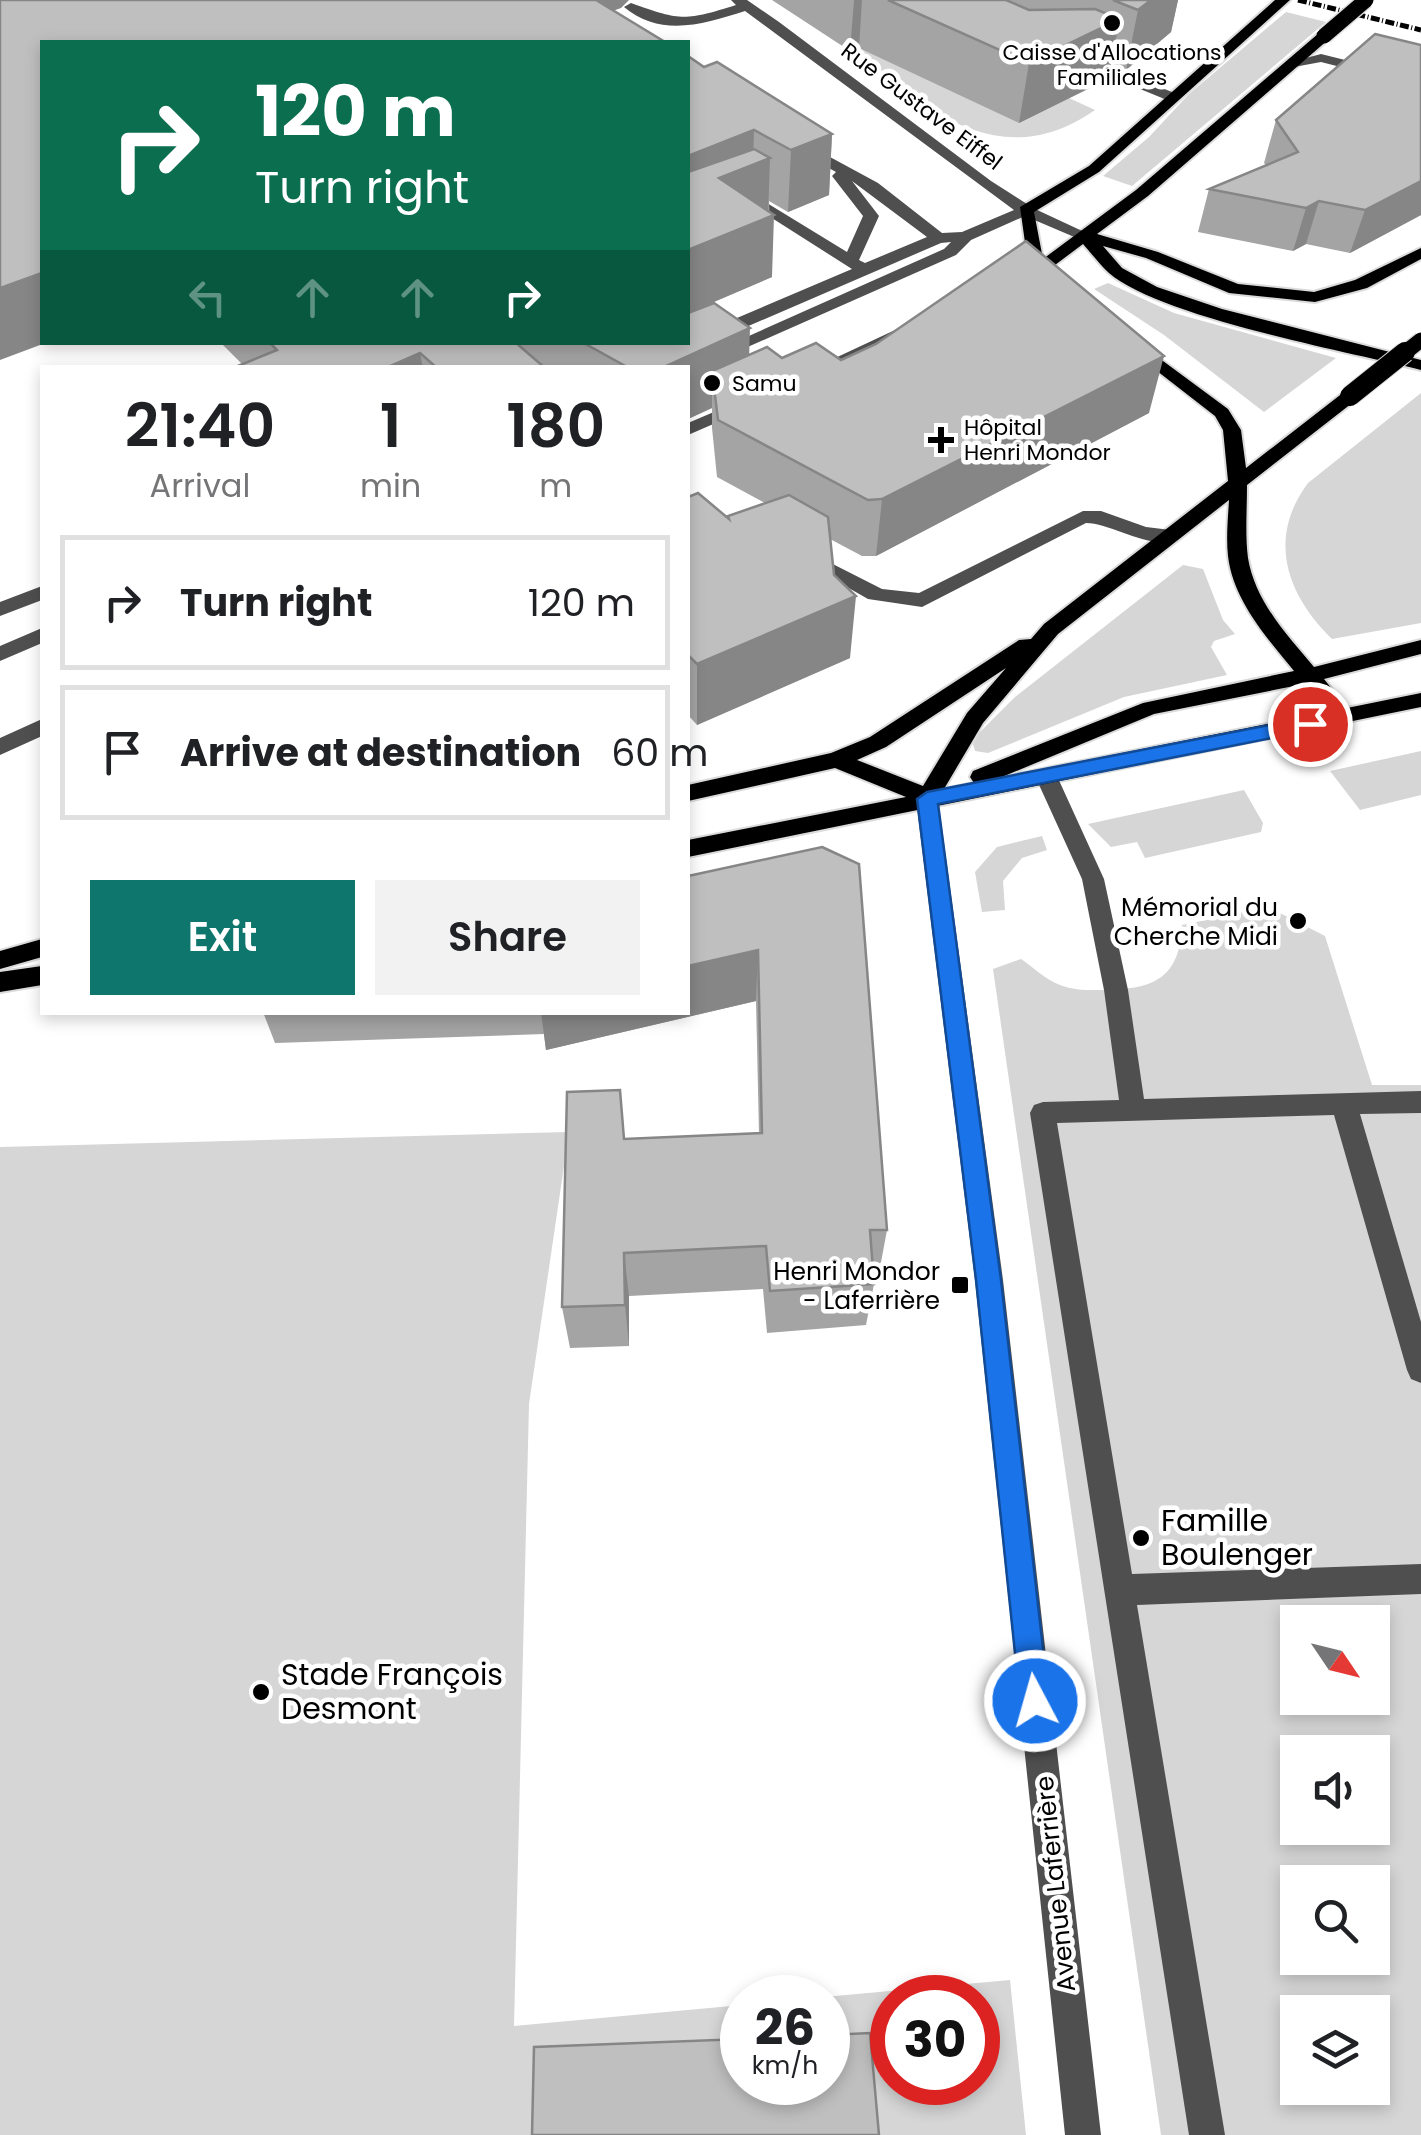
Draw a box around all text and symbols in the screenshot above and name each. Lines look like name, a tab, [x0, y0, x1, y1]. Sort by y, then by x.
marker: Caisse d'Allocations Familiales	[1101, 12, 1123, 34]
street label: Rue Gustave Eiffel	[835, 35, 1009, 177]
place label: Caisse d'Allocations Familiales	[1002, 37, 1222, 93]
text: 120 m	[255, 62, 456, 161]
icon: right	[90, 80, 220, 210]
text: Turn right	[255, 156, 469, 219]
icon: left	[180, 270, 235, 325]
icon: ahead	[285, 270, 340, 325]
icon: ahead	[390, 270, 445, 325]
icon: right	[495, 270, 550, 325]
place label: Samu	[732, 368, 797, 399]
marker: Samu	[701, 372, 723, 394]
text: 21:40	[125, 384, 275, 468]
text: 1	[380, 384, 402, 468]
text: 180	[506, 384, 605, 468]
place label: Hôpital Henri Mondor	[964, 412, 1111, 468]
marker: Hôpital Henri Mondor	[928, 427, 954, 453]
text: Arrival	[150, 463, 250, 508]
text: min	[360, 463, 421, 508]
text: m	[539, 463, 572, 508]
icon: right	[95, 575, 150, 630]
text: Turn right	[180, 576, 372, 629]
text: 120 m	[528, 576, 635, 629]
pin	[1268, 682, 1353, 767]
icon: arrive	[1283, 697, 1338, 752]
icon: arrive	[95, 725, 150, 780]
text: Arrive at destination	[180, 726, 581, 779]
text: 60 m	[611, 726, 709, 779]
button: Exit	[90, 880, 355, 995]
button: Share	[375, 880, 640, 995]
place label: Mémorial du Cherche Midi	[1114, 890, 1278, 954]
marker: Mémorial du Cherche Midi	[1287, 910, 1309, 932]
place label: Henri Mondor - Laferrière	[773, 1254, 940, 1318]
marker: Henri Mondor - Laferrière	[949, 1274, 971, 1296]
place label: Famille Boulenger	[1161, 1499, 1313, 1576]
marker: Famille Boulenger	[1130, 1527, 1152, 1549]
north arrow	[1280, 1605, 1390, 1715]
map controls	[1280, 1605, 1390, 2105]
position arrow	[983, 1649, 1087, 1753]
place label: Stade François Desmont	[281, 1653, 503, 1730]
marker: Stade François Desmont	[250, 1681, 272, 1703]
button: sound	[1280, 1735, 1390, 1845]
street label: Avenue Laferrière	[1027, 1774, 1084, 1994]
button: search	[1280, 1865, 1390, 1975]
speed limit sign: 30	[870, 1975, 1000, 2105]
text: 26	[755, 1992, 815, 2063]
button: layers	[1280, 1995, 1390, 2105]
text: km/h	[752, 2048, 818, 2083]

